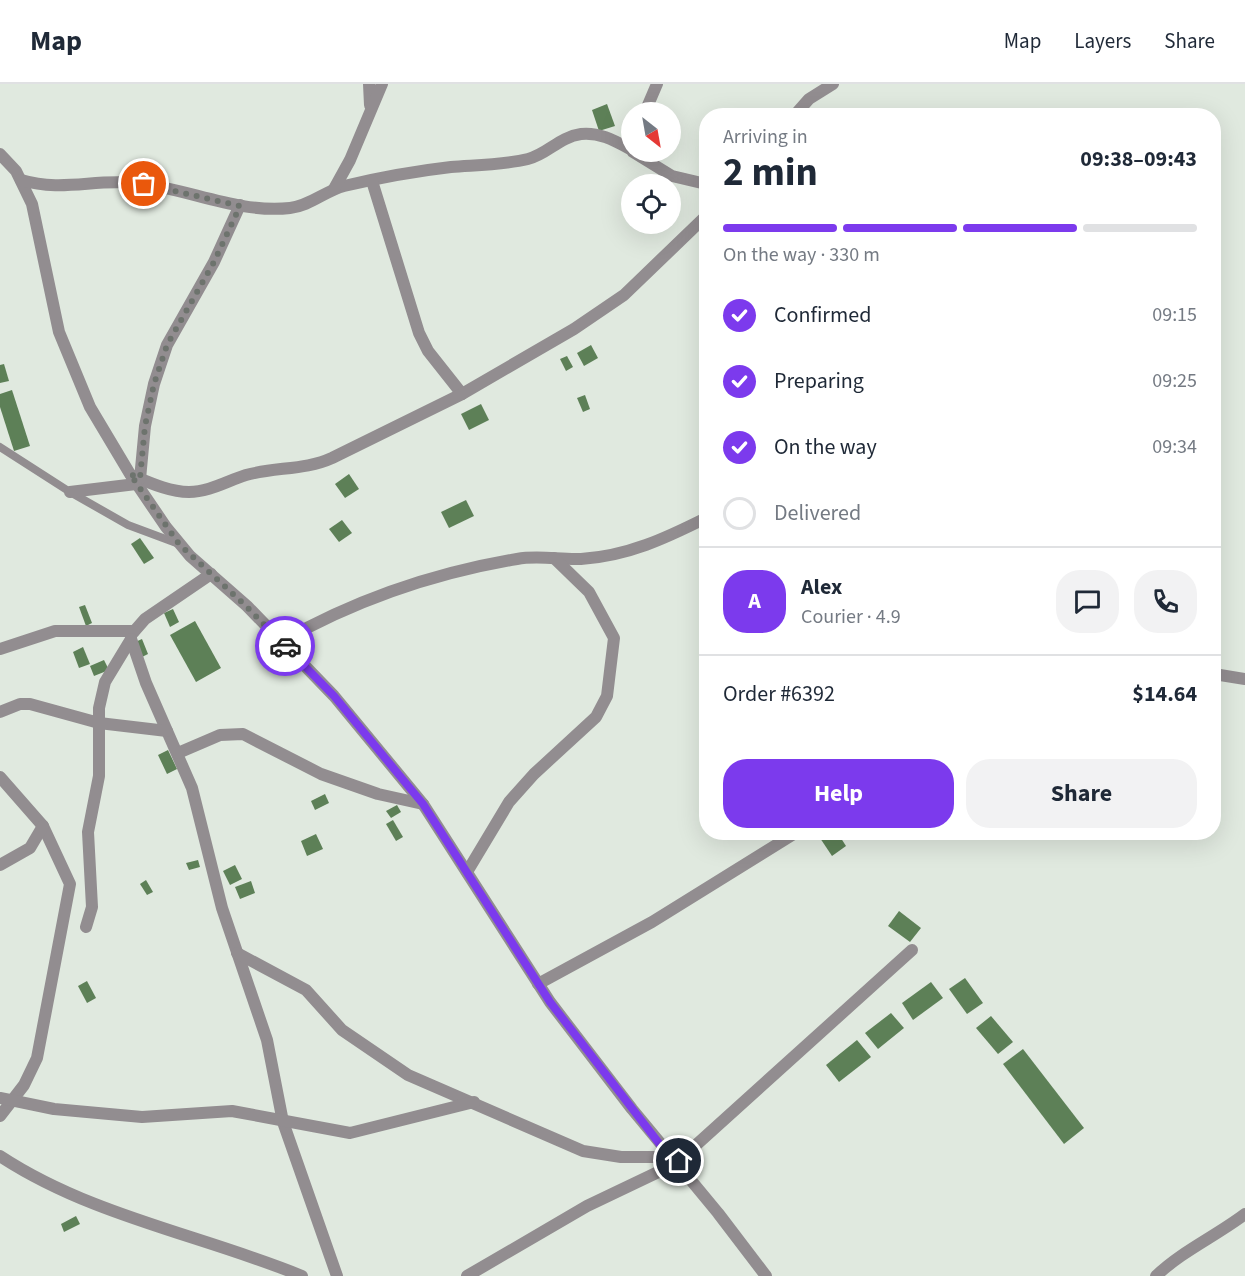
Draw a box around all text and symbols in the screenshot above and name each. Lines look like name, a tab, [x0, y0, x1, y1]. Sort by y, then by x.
text: Map	[30, 21, 82, 61]
text: Map	[1004, 26, 1041, 56]
text: Layers	[1074, 26, 1131, 56]
text: Share	[1164, 26, 1215, 56]
north arrow	[621, 102, 681, 162]
map controls	[621, 102, 681, 234]
text: Arriving in	[723, 123, 808, 151]
text: 09:38–09:43	[1080, 143, 1197, 175]
text: 2 min	[723, 145, 818, 201]
pin	[118, 158, 169, 209]
icon: bag	[127, 167, 160, 200]
button: locate	[621, 174, 681, 234]
text: On the way · 330 m	[723, 241, 880, 269]
icon: check	[723, 299, 756, 332]
text: Confirmed	[774, 299, 871, 331]
text: 09:15	[1152, 301, 1197, 329]
icon: check	[723, 365, 756, 398]
text: Preparing	[774, 365, 864, 397]
text: 09:25	[1152, 367, 1197, 395]
icon: check	[723, 431, 756, 464]
text: On the way	[774, 431, 877, 463]
text: 09:34	[1152, 433, 1197, 461]
text: Delivered	[774, 497, 861, 529]
button: chat	[1056, 570, 1119, 633]
button: phone	[1134, 570, 1197, 633]
text: Alex	[801, 571, 842, 603]
text: A	[748, 585, 761, 617]
text: Courier · 4.9	[801, 603, 901, 631]
courier	[255, 616, 315, 676]
icon: car	[269, 630, 302, 663]
text: Order #6392	[723, 678, 835, 710]
text: $14.64	[1132, 678, 1197, 710]
button: Help	[723, 759, 954, 828]
button: Share	[966, 759, 1197, 828]
pin	[653, 1135, 704, 1186]
icon: home	[662, 1144, 695, 1177]

